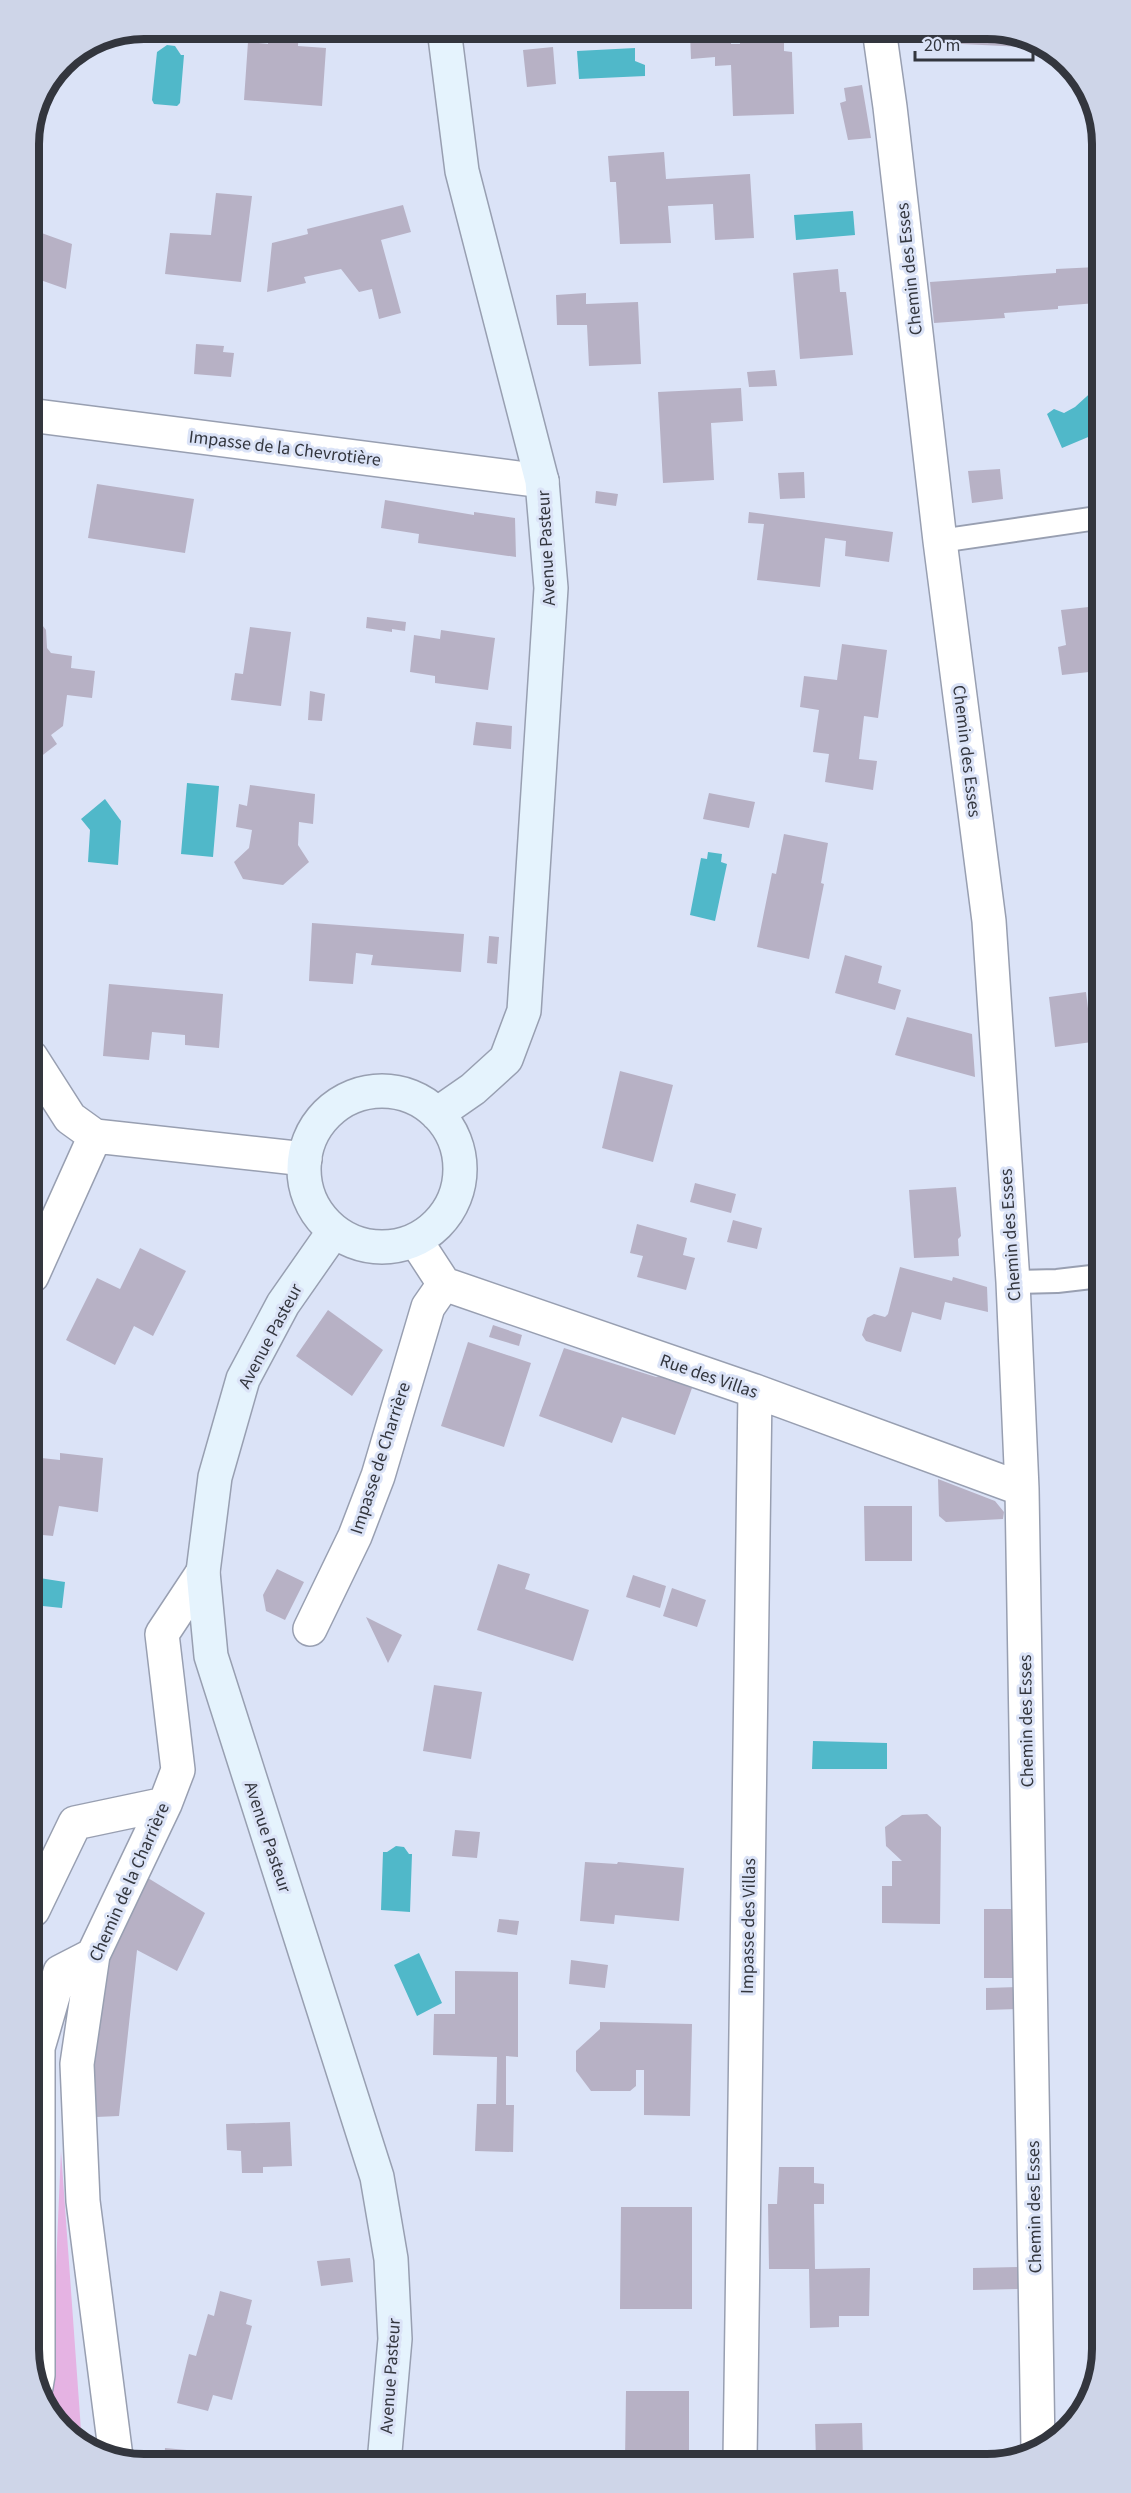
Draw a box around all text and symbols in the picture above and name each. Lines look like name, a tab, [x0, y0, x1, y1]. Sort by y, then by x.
scale bar	[915, 24, 1034, 62]
text: 20 m	[924, 33, 960, 58]
street label: Chemin des Esses	[890, 202, 929, 336]
street label: Impasse de la Chevrotière	[187, 424, 382, 473]
street label: Avenue Pasteur	[531, 489, 562, 606]
street label: Chemin des Esses	[946, 684, 987, 819]
street label: Chemin des Esses	[993, 1168, 1028, 1302]
street label: Avenue Pasteur	[232, 1279, 309, 1393]
street label: Rue des Villas	[656, 1348, 761, 1405]
street label: Impasse de Charrière	[344, 1379, 417, 1537]
street label: Chemin des Esses	[1013, 1654, 1040, 1788]
street label: Avenue Pasteur	[238, 1778, 297, 1897]
street label: Chemin de la Charrière	[83, 1799, 176, 1966]
street label: Impasse des Villas	[735, 1858, 762, 1994]
street label: Chemin des Esses	[1021, 2140, 1048, 2274]
street label: Avenue Pasteur	[374, 2317, 407, 2435]

